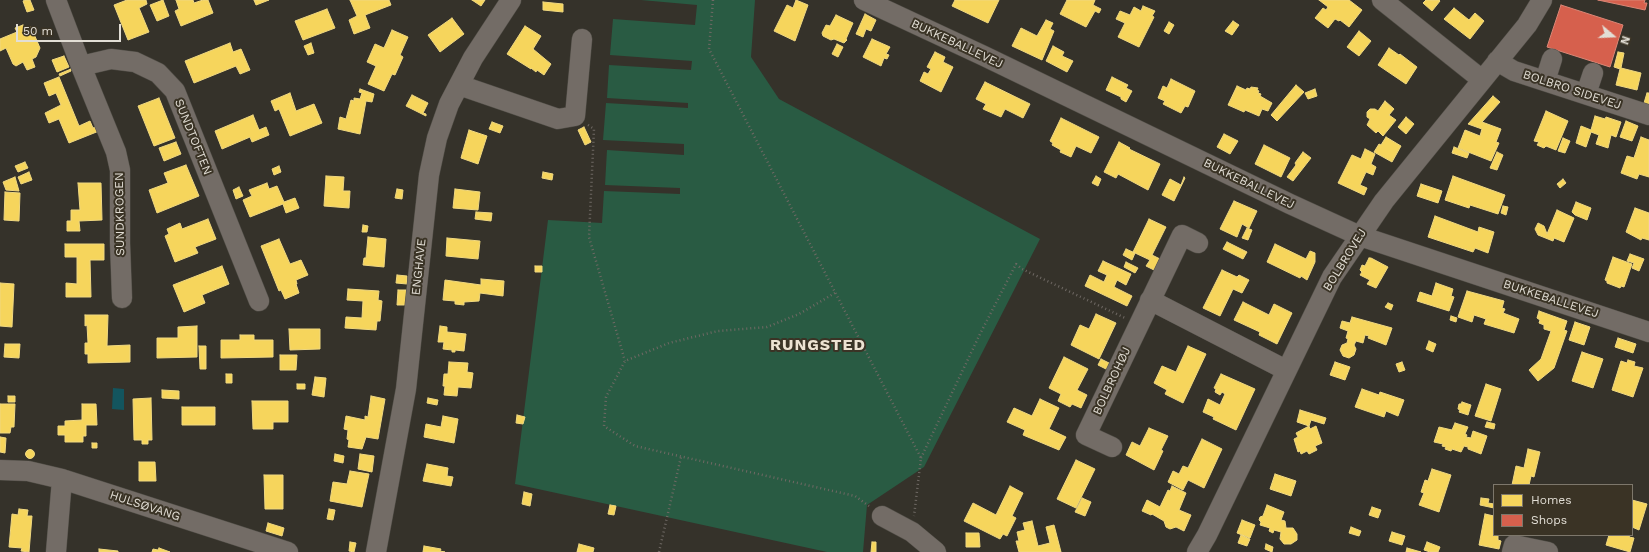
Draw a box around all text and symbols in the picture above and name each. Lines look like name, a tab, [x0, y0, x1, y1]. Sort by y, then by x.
scale bar	[18, 16, 123, 42]
street label: BUKKEBALLEVEJ	[909, 16, 1005, 72]
north arrow	[1593, 16, 1633, 56]
text: 50 m	[23, 24, 53, 38]
text: N	[1617, 34, 1632, 46]
street label: BOLBRO SIDEVEJ	[1521, 67, 1623, 113]
street label: SUNDTOFTEN	[171, 97, 215, 177]
street label: BUKKEBALLEVEJ	[1201, 156, 1297, 212]
street label: SUNDKROGEN	[112, 172, 128, 256]
street label: BOLBROVEJ	[1320, 226, 1370, 294]
street label: ENGHAVE	[409, 238, 429, 296]
street label: BUKKEBALLEVEJ	[1501, 277, 1601, 321]
district label: RUNGSTED	[770, 335, 866, 355]
street label: BOLBROHØJ	[1090, 345, 1134, 417]
legend	[1493, 484, 1633, 536]
street label: HULSØVANG	[108, 488, 182, 524]
text: Homes	[1531, 493, 1572, 507]
text: Shops	[1531, 513, 1567, 527]

